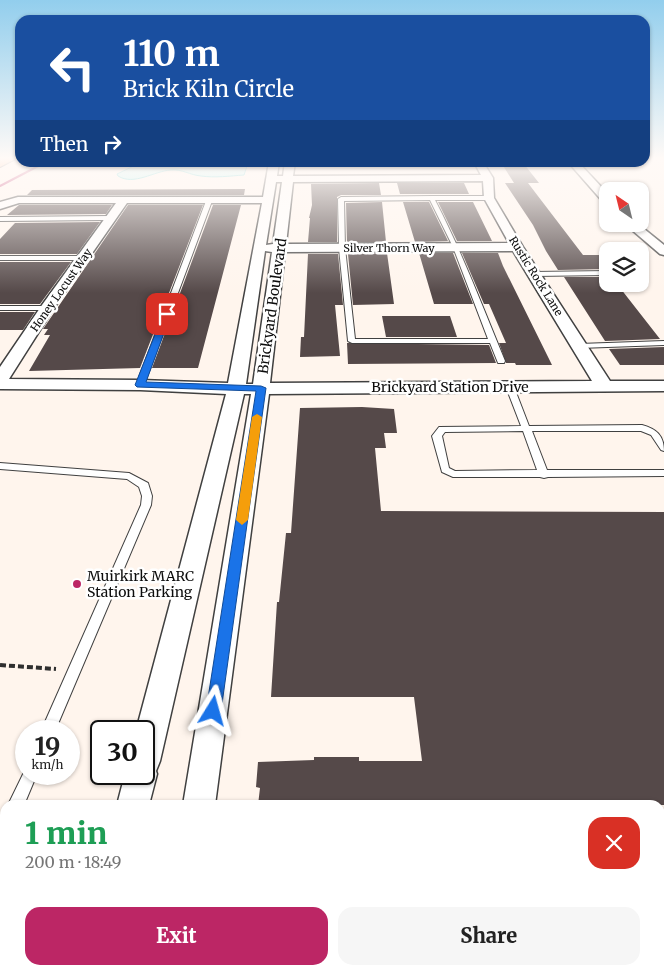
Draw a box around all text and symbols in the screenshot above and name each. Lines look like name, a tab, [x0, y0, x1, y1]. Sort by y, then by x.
text: 110 m	[123, 32, 220, 76]
icon: left	[40, 35, 105, 100]
text: Brick Kiln Circle	[123, 75, 294, 103]
icon: right	[98, 130, 126, 158]
text: Then	[40, 132, 88, 156]
north arrow	[599, 182, 649, 232]
map controls	[599, 182, 649, 292]
street label: Rustic Rock Lane	[506, 234, 566, 319]
street label: Brickyard Boulevard	[254, 236, 291, 375]
street label: Silver Thorn Way	[343, 241, 435, 255]
button: layers	[599, 242, 649, 292]
street label: Honey Locust Way	[27, 245, 95, 334]
pin	[146, 293, 188, 335]
icon: arrive	[153, 300, 181, 328]
street label: Brickyard Station Drive	[371, 378, 529, 396]
place label: Muirkirk MARC Station Parking	[87, 567, 194, 601]
marker: Muirkirk MARC Station Parking	[71, 578, 83, 590]
position arrow	[186, 684, 238, 736]
speed limit sign: 30	[90, 720, 155, 785]
text: 19	[35, 730, 60, 762]
text: km/h	[32, 757, 63, 772]
text: 1 min	[25, 814, 107, 852]
button: close	[588, 817, 640, 869]
text: 200 m · 18:49	[25, 852, 121, 872]
button: Exit	[25, 907, 328, 965]
button: Share	[338, 907, 640, 965]

